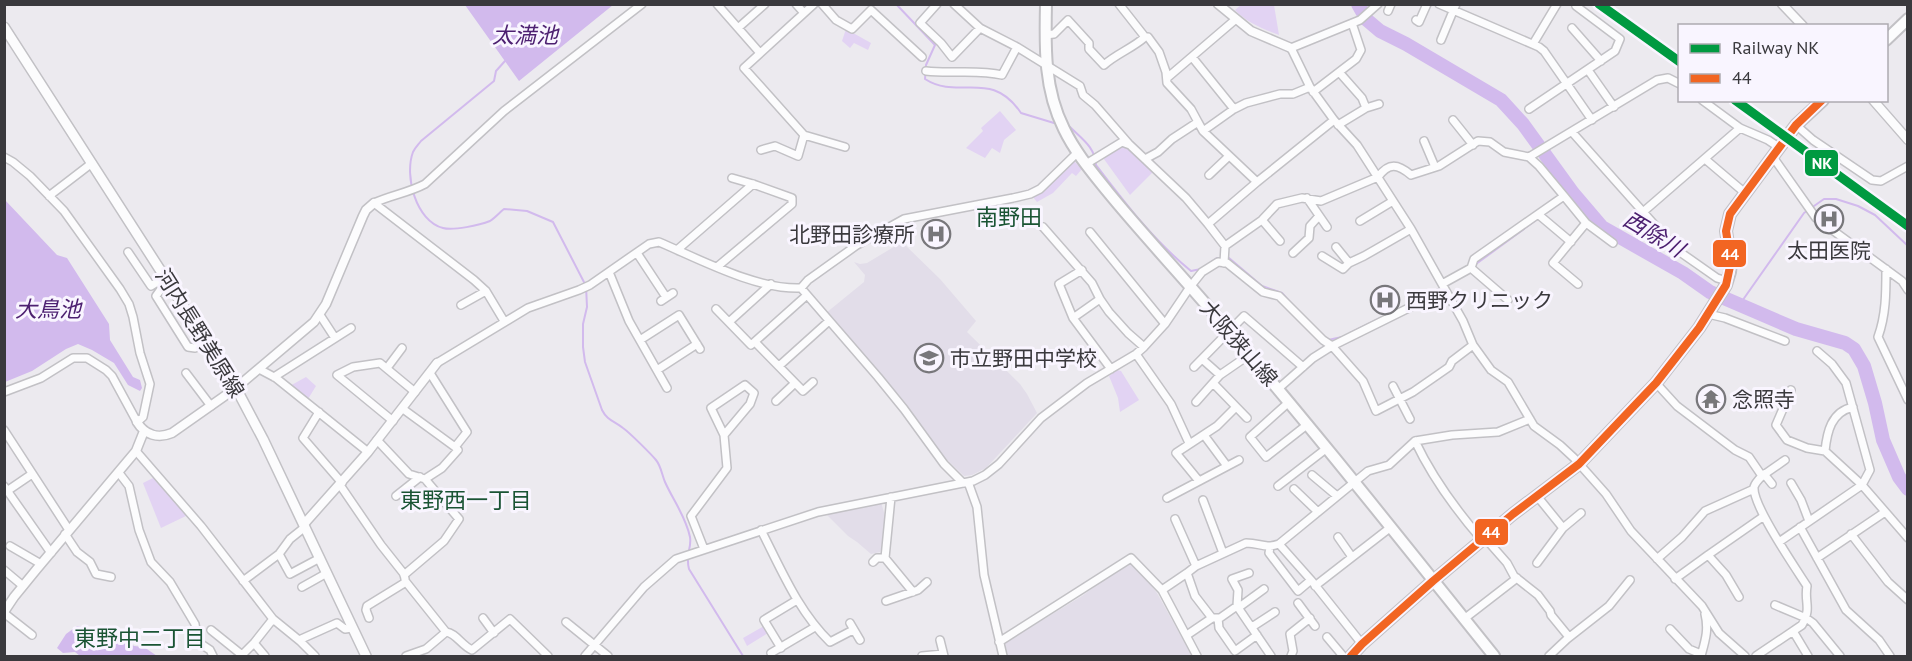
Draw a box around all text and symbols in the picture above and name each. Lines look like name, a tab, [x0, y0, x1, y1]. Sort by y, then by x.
water label: 太満池	[492, 21, 560, 49]
legend	[1678, 24, 1888, 102]
text: Railway NK	[1732, 36, 1819, 59]
text: 44	[1732, 66, 1752, 89]
line badge: NK	[1804, 149, 1839, 177]
text: NK	[1812, 153, 1832, 173]
district label: 南野田	[976, 203, 1042, 231]
hospital icon: 太田医院	[1813, 203, 1845, 235]
water label: 西除川	[1618, 205, 1691, 264]
hospital icon: 北野田診療所	[920, 218, 952, 250]
place label: 北野田診療所	[789, 221, 915, 248]
place label: 太田医院	[1787, 237, 1871, 264]
line badge: 44	[1712, 239, 1747, 268]
text: 44	[1721, 244, 1739, 264]
street label: 河内長野美原線	[150, 264, 250, 402]
hospital icon: 西野クリニック	[1369, 284, 1401, 316]
place label: 西野クリニック	[1406, 287, 1553, 314]
water label: 大鳥池	[15, 295, 83, 323]
street label: 大阪狭山線	[1194, 295, 1284, 391]
school or university icon: 市立野田中学校	[913, 342, 945, 374]
place label: 市立野田中学校	[950, 345, 1097, 372]
temple icon: 念照寺	[1695, 383, 1727, 415]
place label: 念照寺	[1732, 386, 1795, 413]
district label: 東野西一丁目	[400, 486, 532, 514]
line badge: 44	[1474, 518, 1509, 546]
text: 44	[1482, 522, 1500, 542]
district label: 東野中二丁目	[74, 624, 206, 652]

